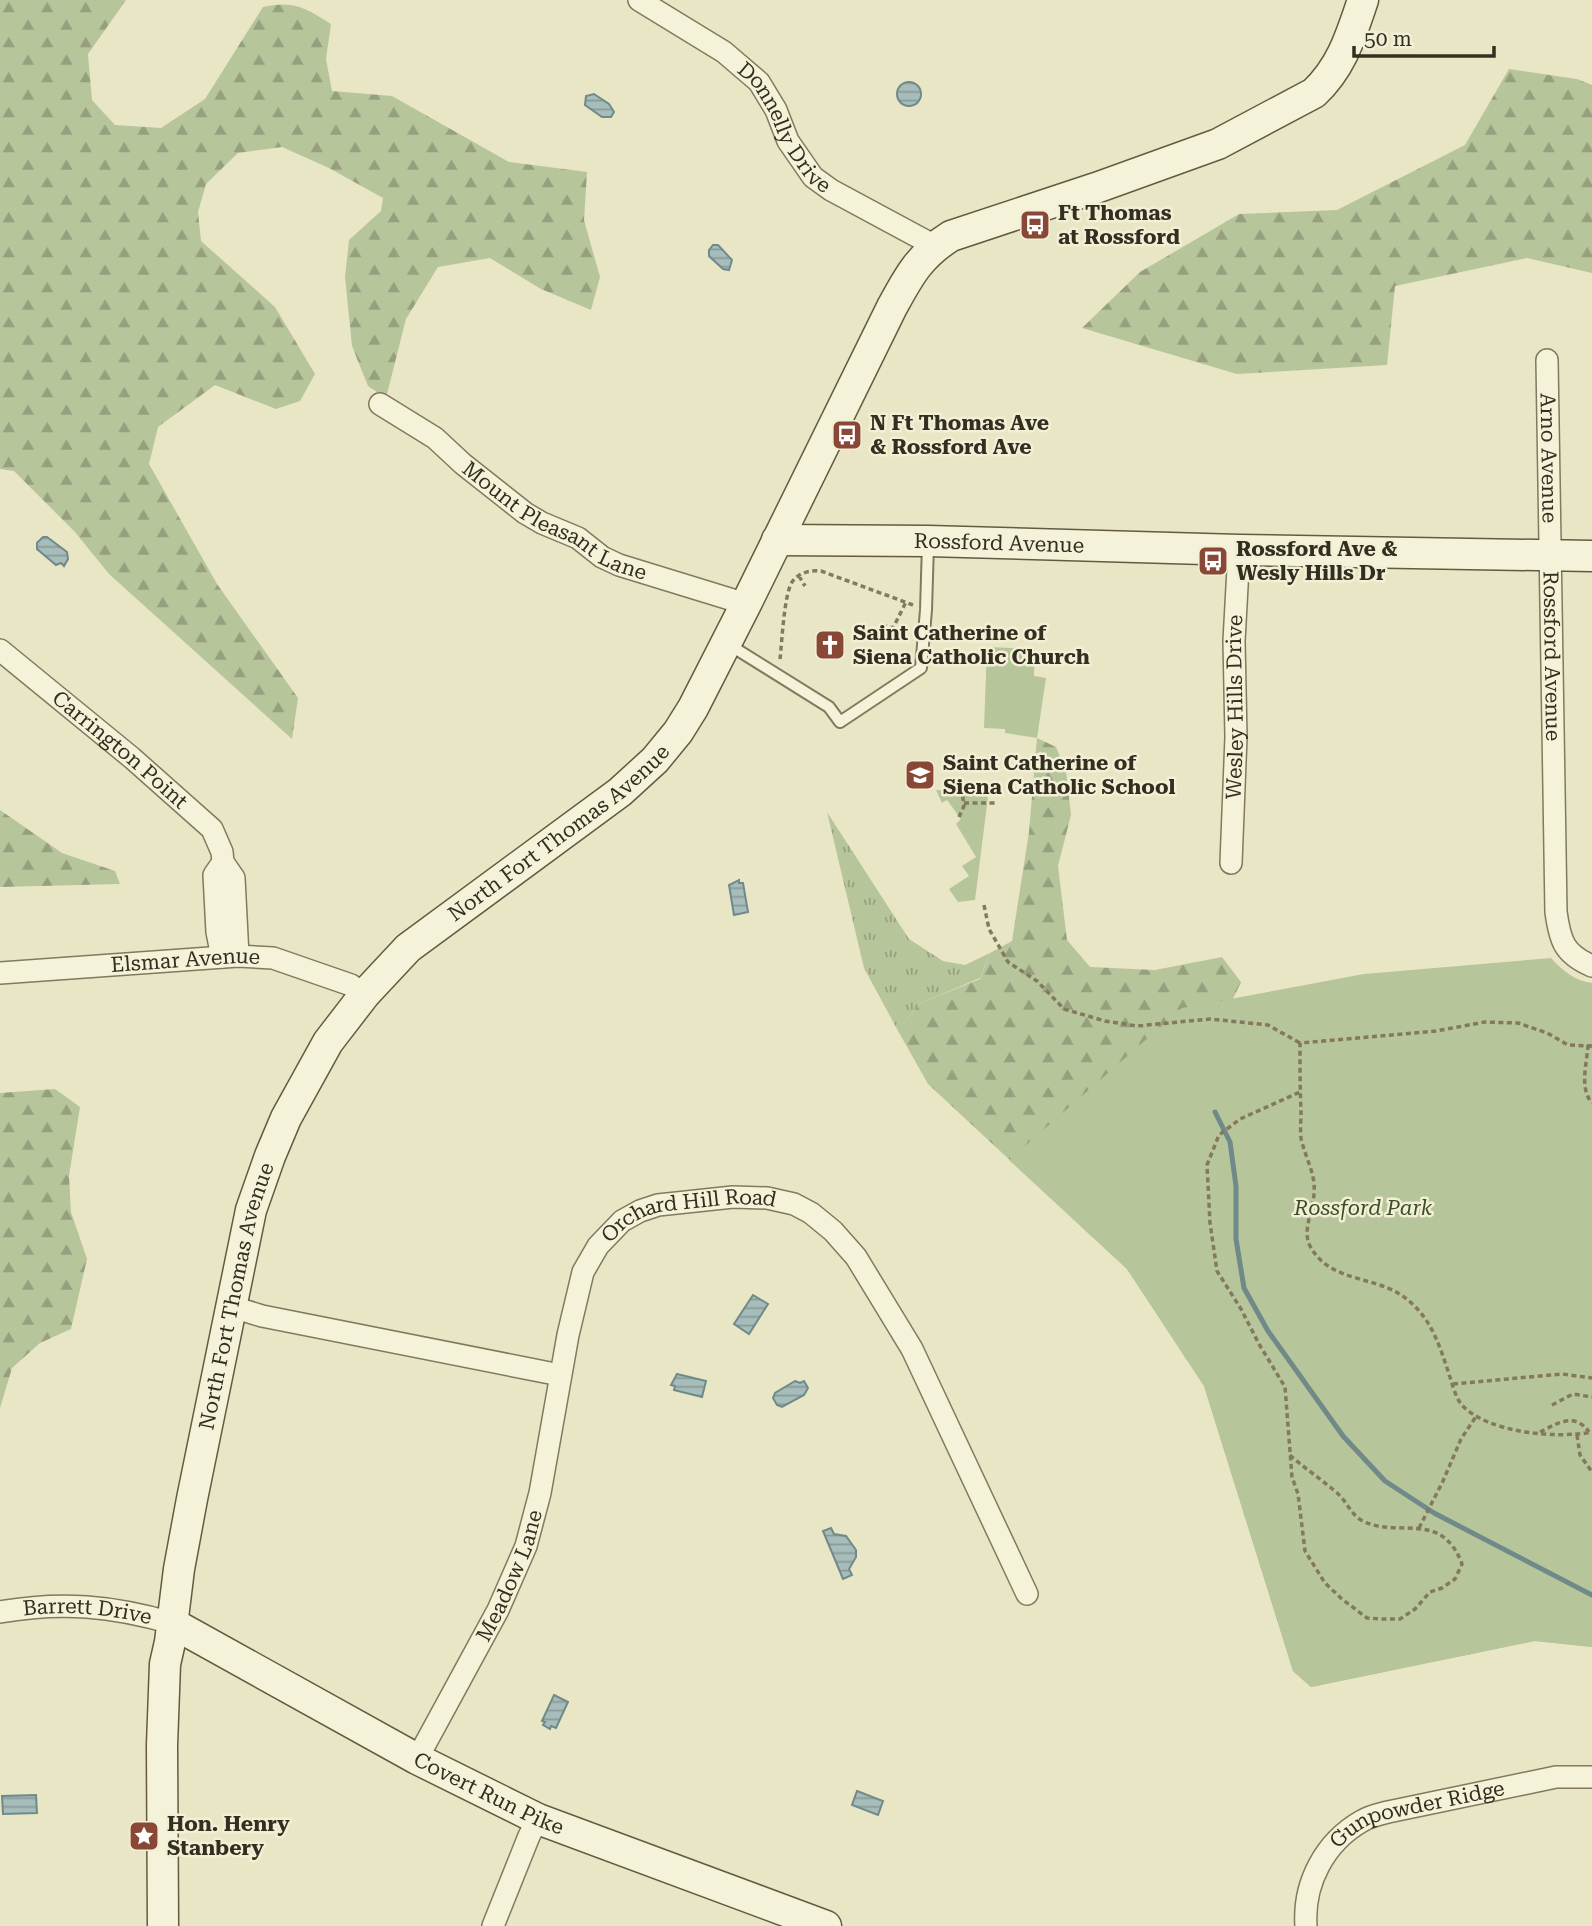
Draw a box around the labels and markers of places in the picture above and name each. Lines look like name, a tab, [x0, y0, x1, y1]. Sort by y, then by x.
place label: Ft Thomas at Rossford	[1058, 201, 1180, 249]
bus stop icon: Ft Thomas at Rossford	[1018, 208, 1052, 242]
place label: N Ft Thomas Ave & Rossford Ave	[870, 411, 1049, 459]
bus stop icon: N Ft Thomas Ave & Rossford Ave	[830, 418, 864, 452]
place label: Rossford Ave & Wesly Hills Dr	[1236, 537, 1397, 585]
bus stop icon: Rossford Ave & Wesly Hills Dr	[1196, 544, 1230, 578]
place label: Saint Catherine of Siena Catholic Church	[853, 621, 1090, 669]
church icon: Saint Catherine of Siena Catholic Church	[813, 628, 847, 662]
place label: Saint Catherine of Siena Catholic School	[943, 751, 1175, 799]
school or university icon: Saint Catherine of Siena Catholic School	[903, 758, 937, 792]
place label: Hon. Henry Stanbery	[167, 1812, 290, 1860]
place icon: Hon. Henry Stanbery	[127, 1819, 161, 1853]

